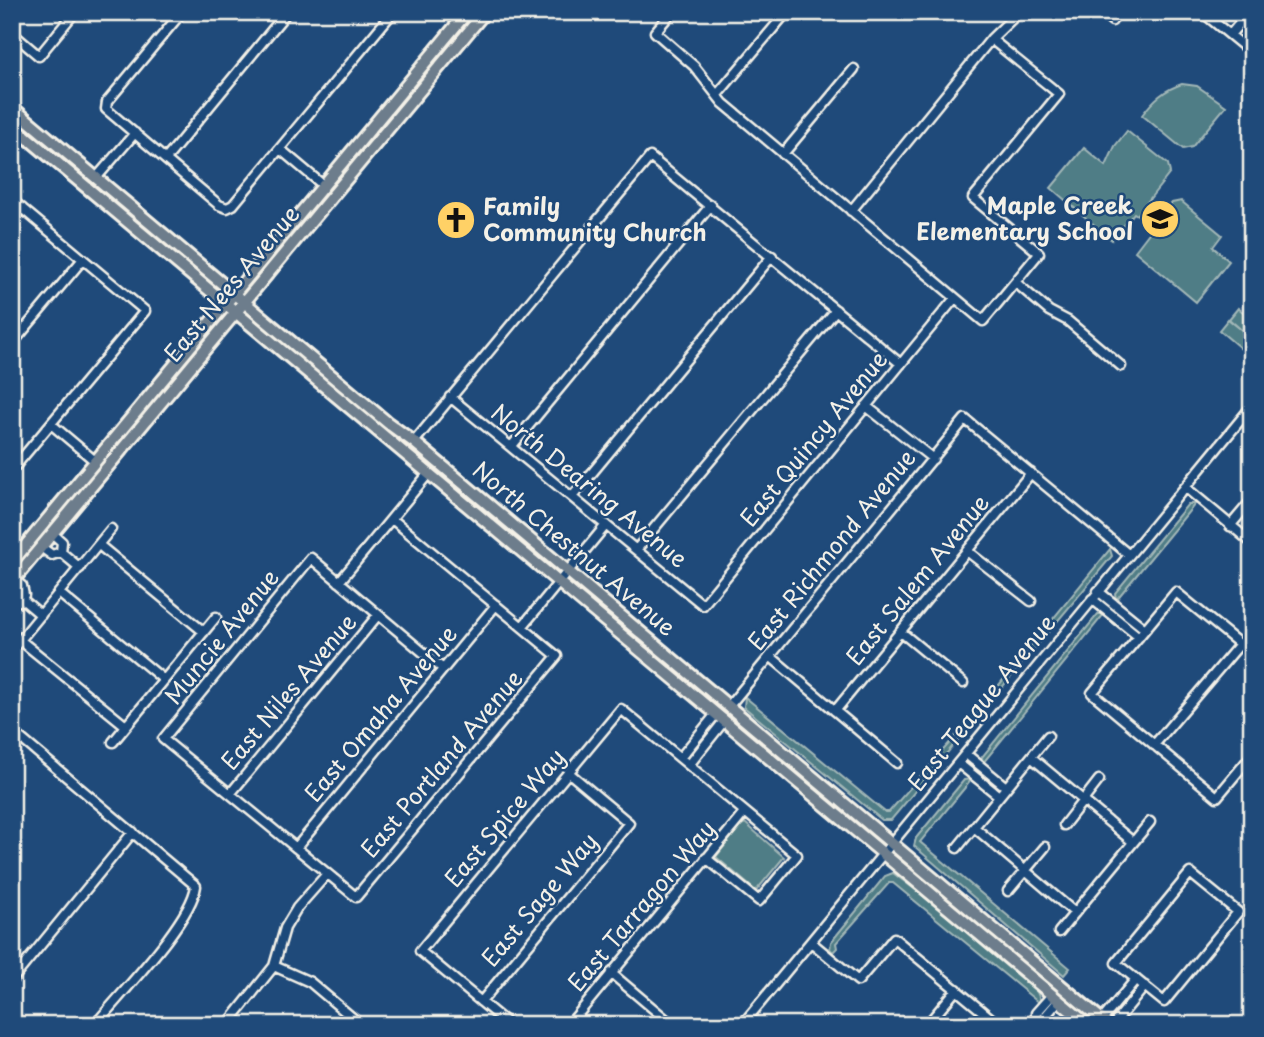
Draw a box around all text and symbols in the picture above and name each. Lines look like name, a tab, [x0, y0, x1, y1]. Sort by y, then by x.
place label: Maple Creek Elementary School	[916, 187, 1134, 248]
place label: Family Community Church	[483, 188, 707, 249]
street label: East Nees Avenue	[155, 197, 307, 369]
school or university icon: Maple Creek Elementary School	[1139, 198, 1181, 240]
church icon: Family Community Church	[435, 199, 477, 241]
street label: East Quincy Avenue	[731, 343, 895, 534]
street label: North Dearing Avenue	[484, 395, 696, 575]
street label: East Richmond Avenue	[739, 441, 923, 657]
street label: North Chestnut Avenue	[466, 452, 684, 644]
street label: East Salem Avenue	[837, 486, 997, 672]
street label: Muncie Avenue	[155, 561, 286, 711]
street label: East Niles Avenue	[212, 605, 364, 777]
street label: East Teague Avenue	[898, 606, 1063, 798]
street label: East Omaha Avenue	[295, 617, 464, 809]
street label: East Portland Avenue	[352, 661, 530, 865]
street label: East Spice Way	[435, 740, 572, 894]
street label: East Tarragon Way	[559, 812, 723, 998]
street label: East Sage Way	[472, 824, 605, 974]

